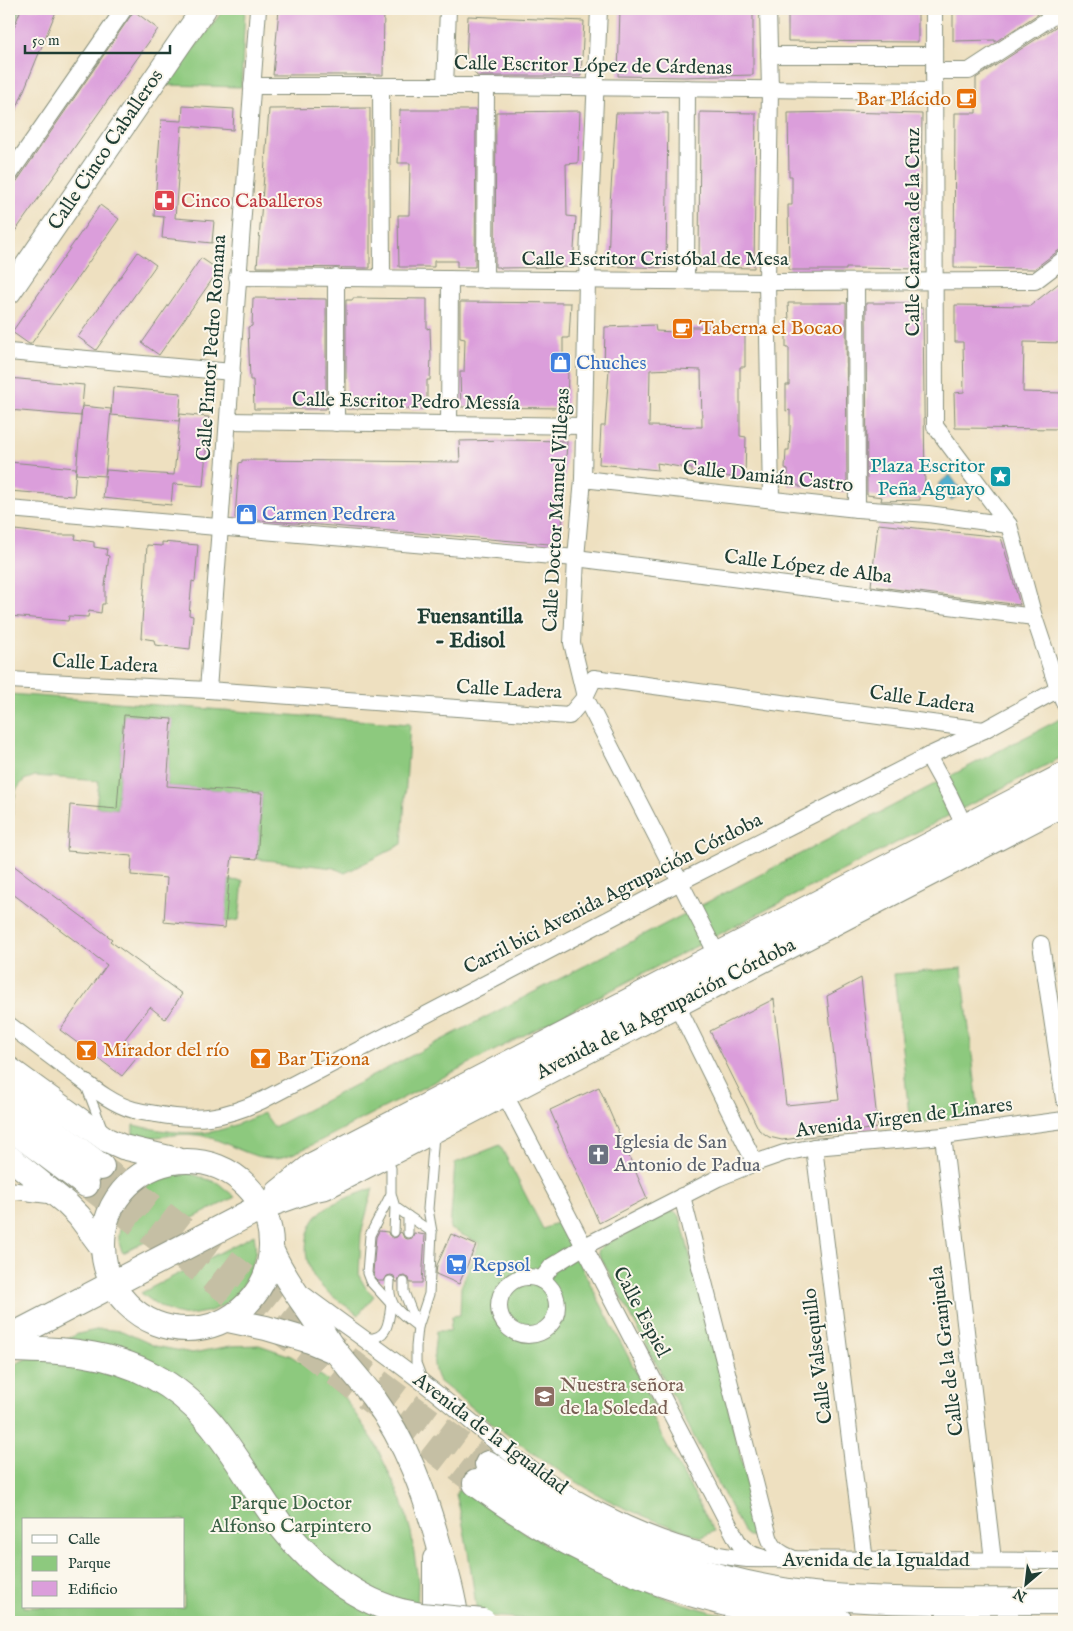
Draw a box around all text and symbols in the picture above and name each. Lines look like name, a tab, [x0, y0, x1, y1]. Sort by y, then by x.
scale bar	[25, 22, 170, 54]
text: 50 m	[32, 31, 60, 50]
street label: Calle Escritor López de Cárdenas	[454, 51, 732, 81]
street label: Calle Cinco Caballeros	[43, 65, 169, 235]
place label: Bar Plácido	[856, 87, 951, 112]
cafe icon: Bar Plácido	[955, 87, 979, 111]
street label: Calle Caravaca de la Cruz	[901, 128, 926, 336]
pharmacy icon: Cinco Caballeros	[153, 189, 177, 213]
place label: Cinco Caballeros	[181, 189, 322, 214]
street label: Calle Pintor Pedro Romana	[192, 234, 232, 462]
street label: Calle Escritor Cristóbal de Mesa	[521, 247, 789, 272]
cafe icon: Taberna el Bocao	[671, 316, 695, 340]
place label: Taberna el Bocao	[699, 316, 843, 341]
shop icon: Chuches	[548, 351, 572, 375]
place label: Chuches	[576, 351, 647, 376]
street label: Calle Doctor Manuel Villegas	[538, 387, 576, 633]
street label: Calle Escritor Pedro Messía	[292, 388, 521, 416]
place label: Plaza Escritor Peña Aguayo	[870, 454, 986, 502]
street label: Calle Damián Castro	[681, 456, 855, 498]
place icon: Plaza Escritor Peña Aguayo	[989, 465, 1013, 489]
shop icon: Carmen Pedrera	[234, 502, 258, 526]
place label: Carmen Pedrera	[262, 502, 396, 527]
street label: Calle López de Alba	[723, 544, 894, 590]
district label: Fuensantilla - Edisol	[417, 604, 524, 655]
street label: Calle Ladera	[51, 649, 159, 679]
street label: Calle Ladera	[455, 675, 563, 705]
street label: Calle Ladera	[868, 680, 977, 720]
street label: Carril bici Avenida Agrupación Córdoba	[459, 807, 767, 980]
street label: Avenida de la Agrupación Córdoba	[531, 932, 800, 1086]
bar icon: Mirador del río	[75, 1038, 99, 1062]
place label: Mirador del río	[103, 1038, 230, 1063]
bar icon: Bar Tizona	[249, 1047, 273, 1071]
place label: Bar Tizona	[277, 1047, 370, 1072]
street label: Avenida Virgen de Linares	[793, 1092, 1014, 1144]
place label: Iglesia de San Antonio de Padua	[613, 1130, 761, 1178]
church icon: Iglesia de San Antonio de Padua	[586, 1142, 610, 1166]
supermarket icon: Repsol	[444, 1253, 468, 1277]
place label: Repsol	[472, 1253, 531, 1278]
street label: Calle Espiel	[607, 1262, 675, 1362]
street label: Calle de la Granjuela	[924, 1264, 970, 1437]
street label: Calle Valsequillo	[797, 1286, 839, 1425]
street label: Avenida de la Igualdad	[407, 1367, 573, 1501]
place label: Nuestra señora de la Soledad	[560, 1373, 684, 1421]
school or university icon: Nuestra señora de la Soledad	[532, 1385, 556, 1409]
park label: Parque Doctor Alfonso Carpintero	[210, 1491, 372, 1539]
legend	[22, 1518, 185, 1608]
text: Calle	[68, 1530, 100, 1549]
street label: Avenida de la Igualdad	[781, 1548, 970, 1573]
text: Parque	[68, 1554, 111, 1573]
north arrow	[1000, 1558, 1050, 1608]
text: Edificio	[68, 1580, 118, 1599]
text: N	[1011, 1584, 1031, 1606]

